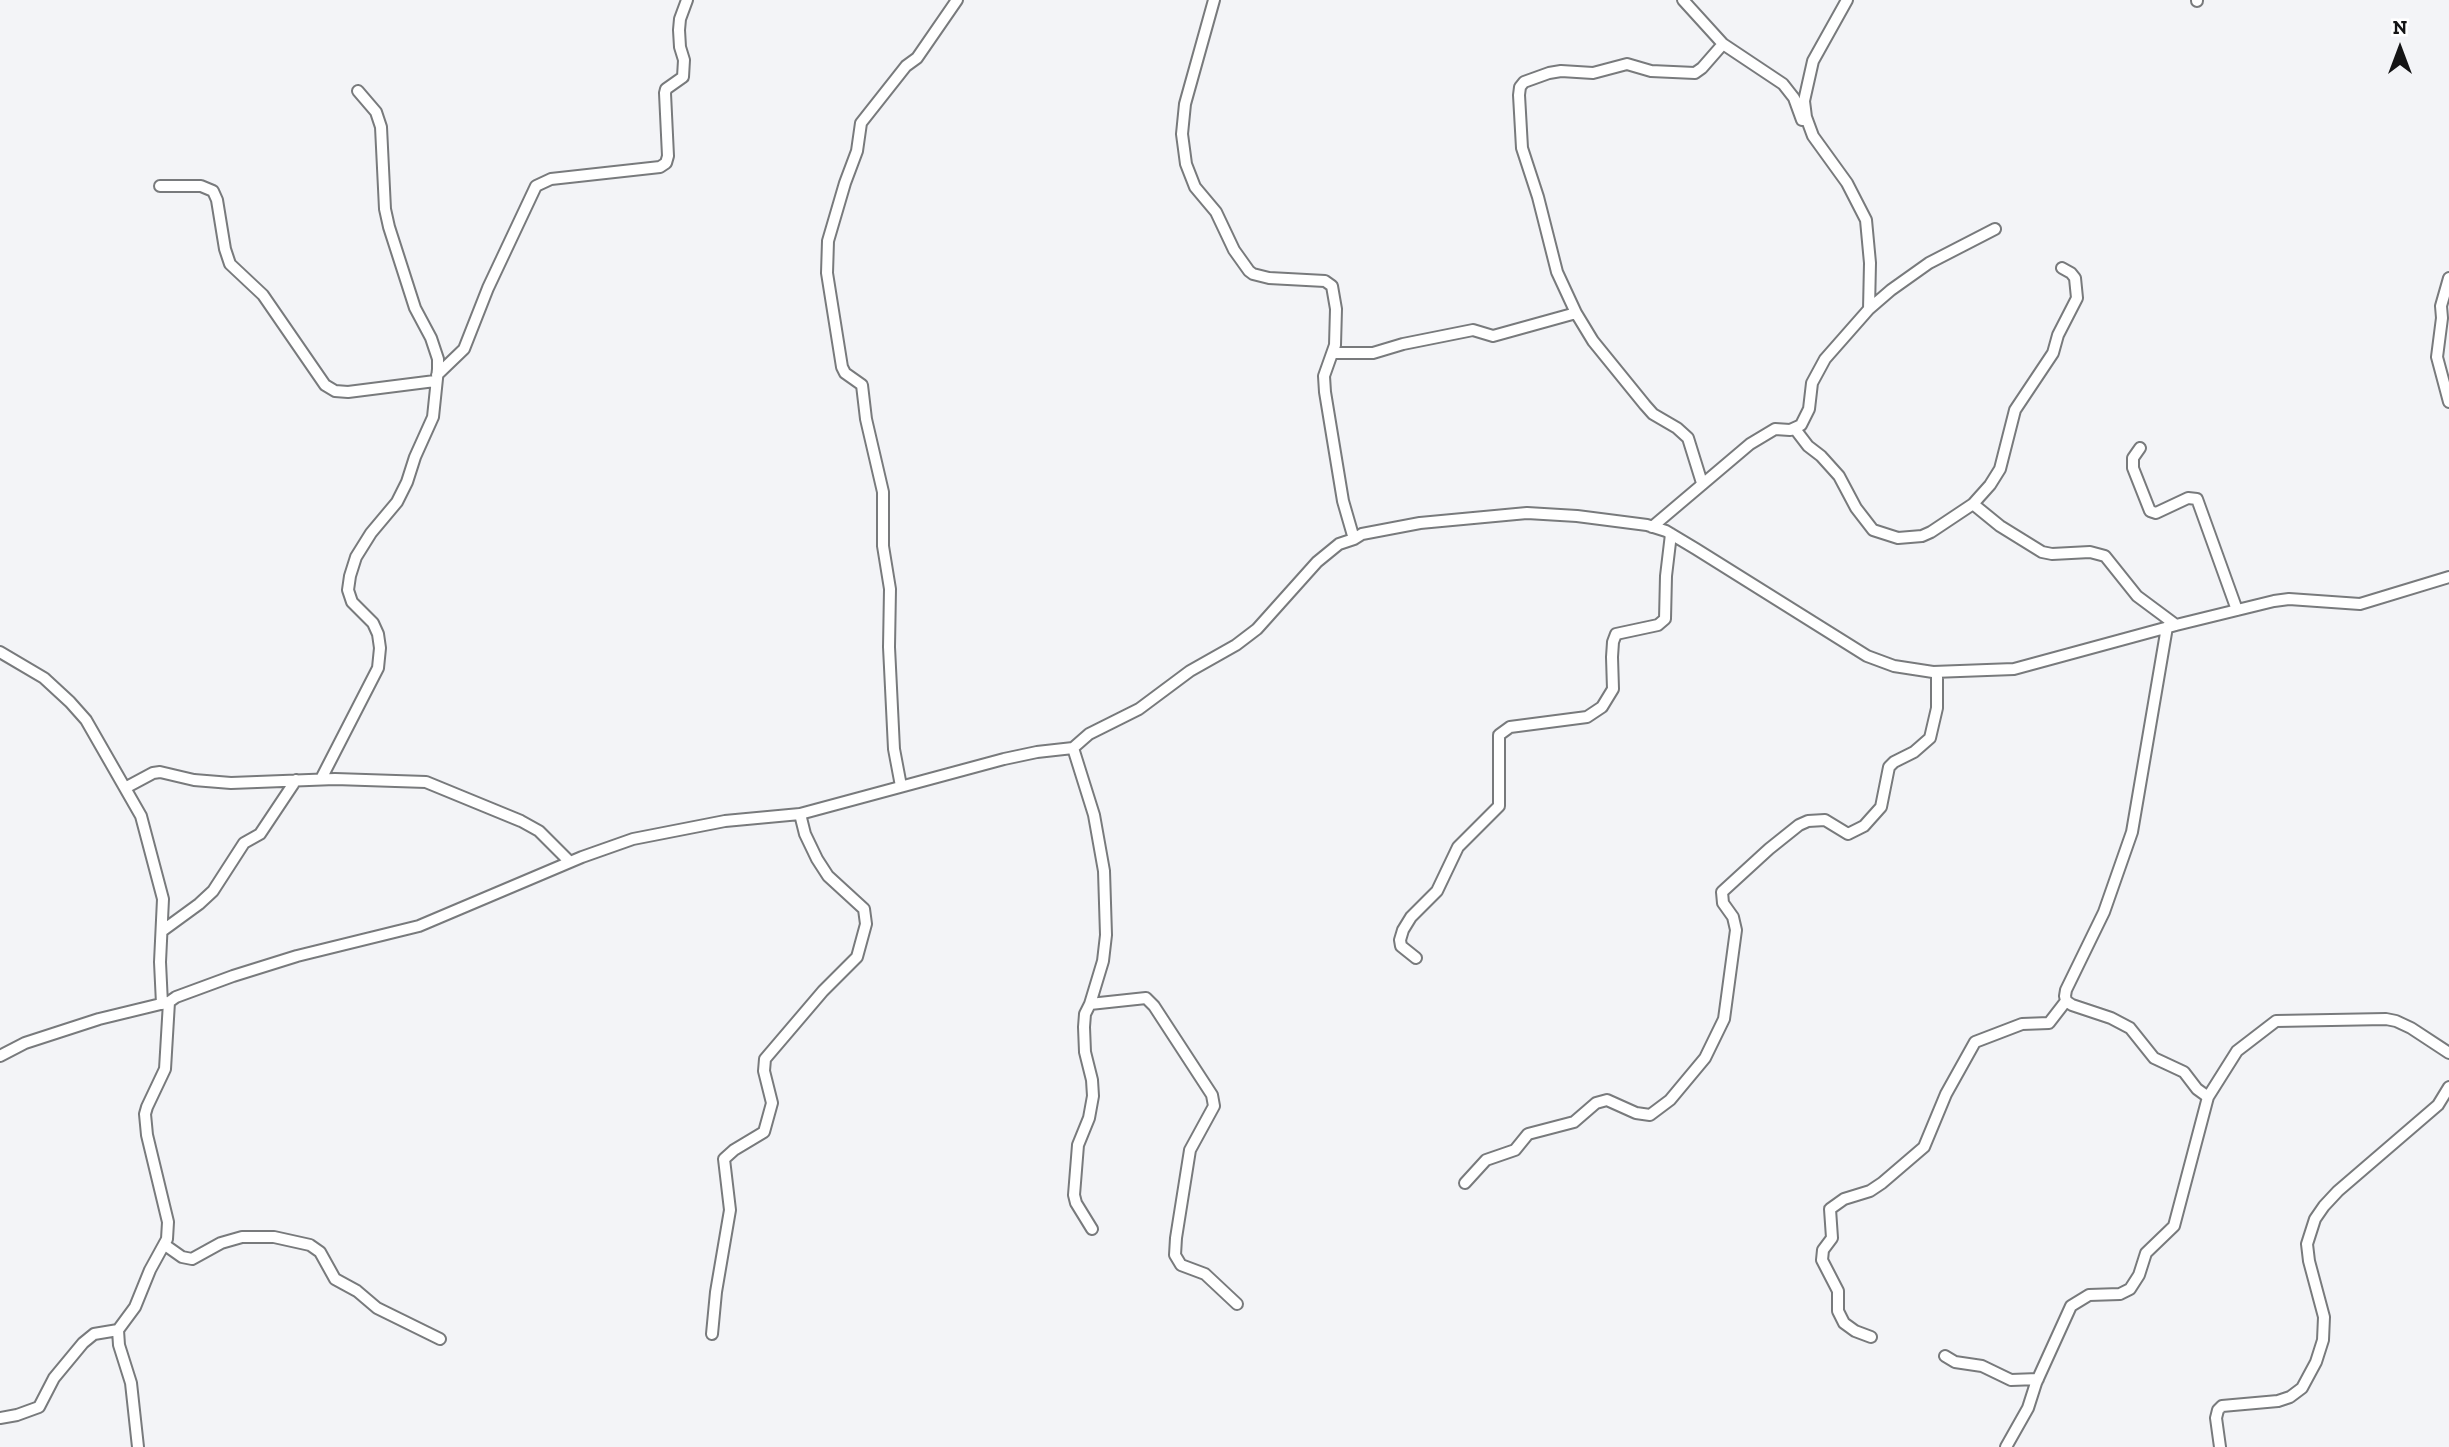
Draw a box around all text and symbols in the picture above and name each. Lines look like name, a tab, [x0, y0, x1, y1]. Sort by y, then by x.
north arrow	[2365, 14, 2435, 84]
text: N	[2393, 16, 2407, 39]

